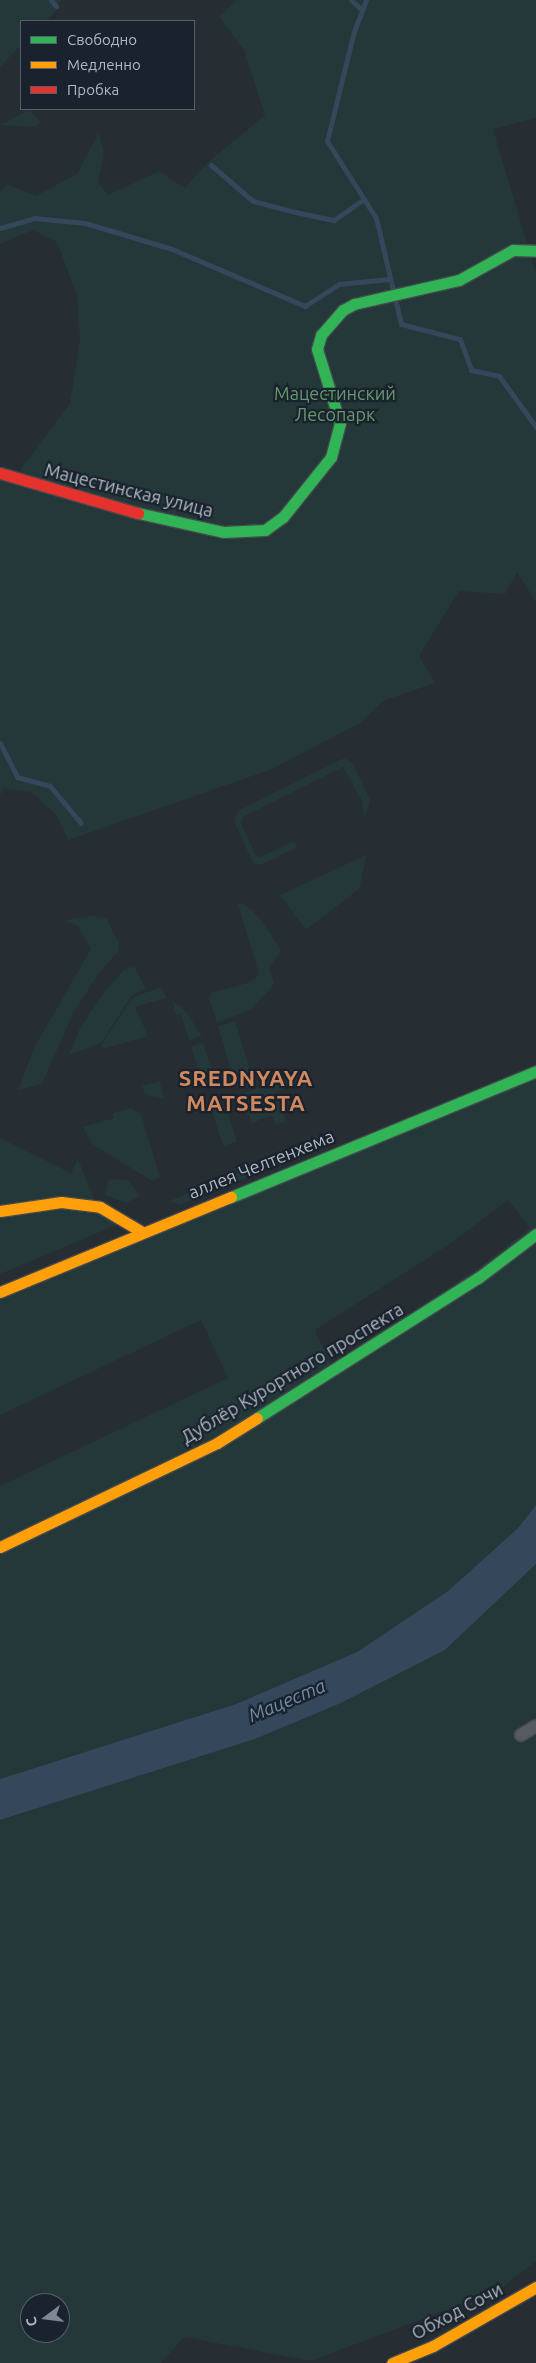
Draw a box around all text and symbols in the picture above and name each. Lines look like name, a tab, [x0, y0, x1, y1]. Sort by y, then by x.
legend	[20, 20, 195, 110]
text: Свободно	[67, 31, 137, 48]
text: Медленно	[67, 56, 141, 73]
text: Пробка	[67, 81, 119, 98]
park label: Мацестинский Лесопарк	[274, 383, 396, 426]
street label: Мацестинская улица	[42, 459, 216, 521]
district label: SREDNYAYA MATSESTA	[178, 1064, 314, 1116]
street label: аллея Челтенхема	[185, 1125, 337, 1203]
street label: Дублёр Курортного проспекта	[177, 1298, 407, 1448]
water label: Мацеста	[245, 1675, 329, 1727]
street label: Обход Сочи	[408, 2278, 506, 2344]
north arrow	[20, 2293, 70, 2343]
text: С	[23, 2315, 40, 2328]

